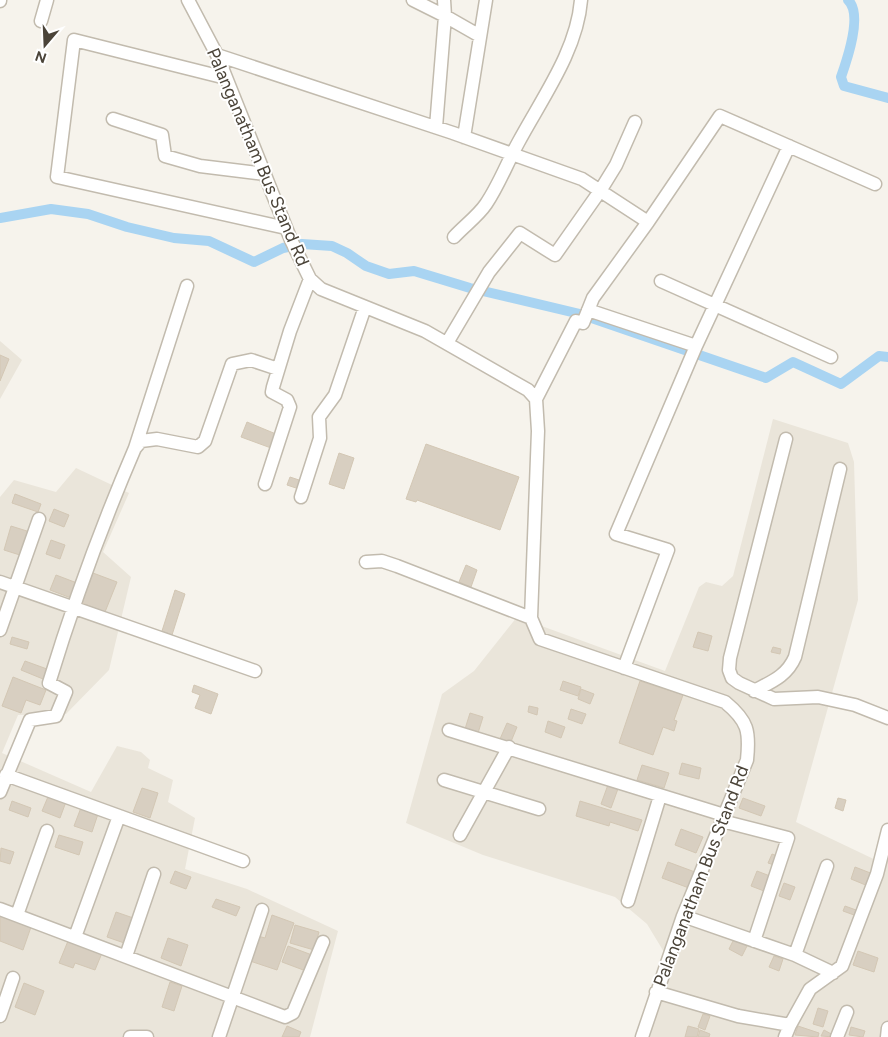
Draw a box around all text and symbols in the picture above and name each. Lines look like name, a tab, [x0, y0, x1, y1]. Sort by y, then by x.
north arrow	[20, 20, 70, 70]
street label: Palanganatham Bus Stand Rd	[202, 44, 314, 270]
text: N	[33, 47, 49, 67]
street label: Palanganatham Bus Stand Rd	[649, 762, 753, 990]

